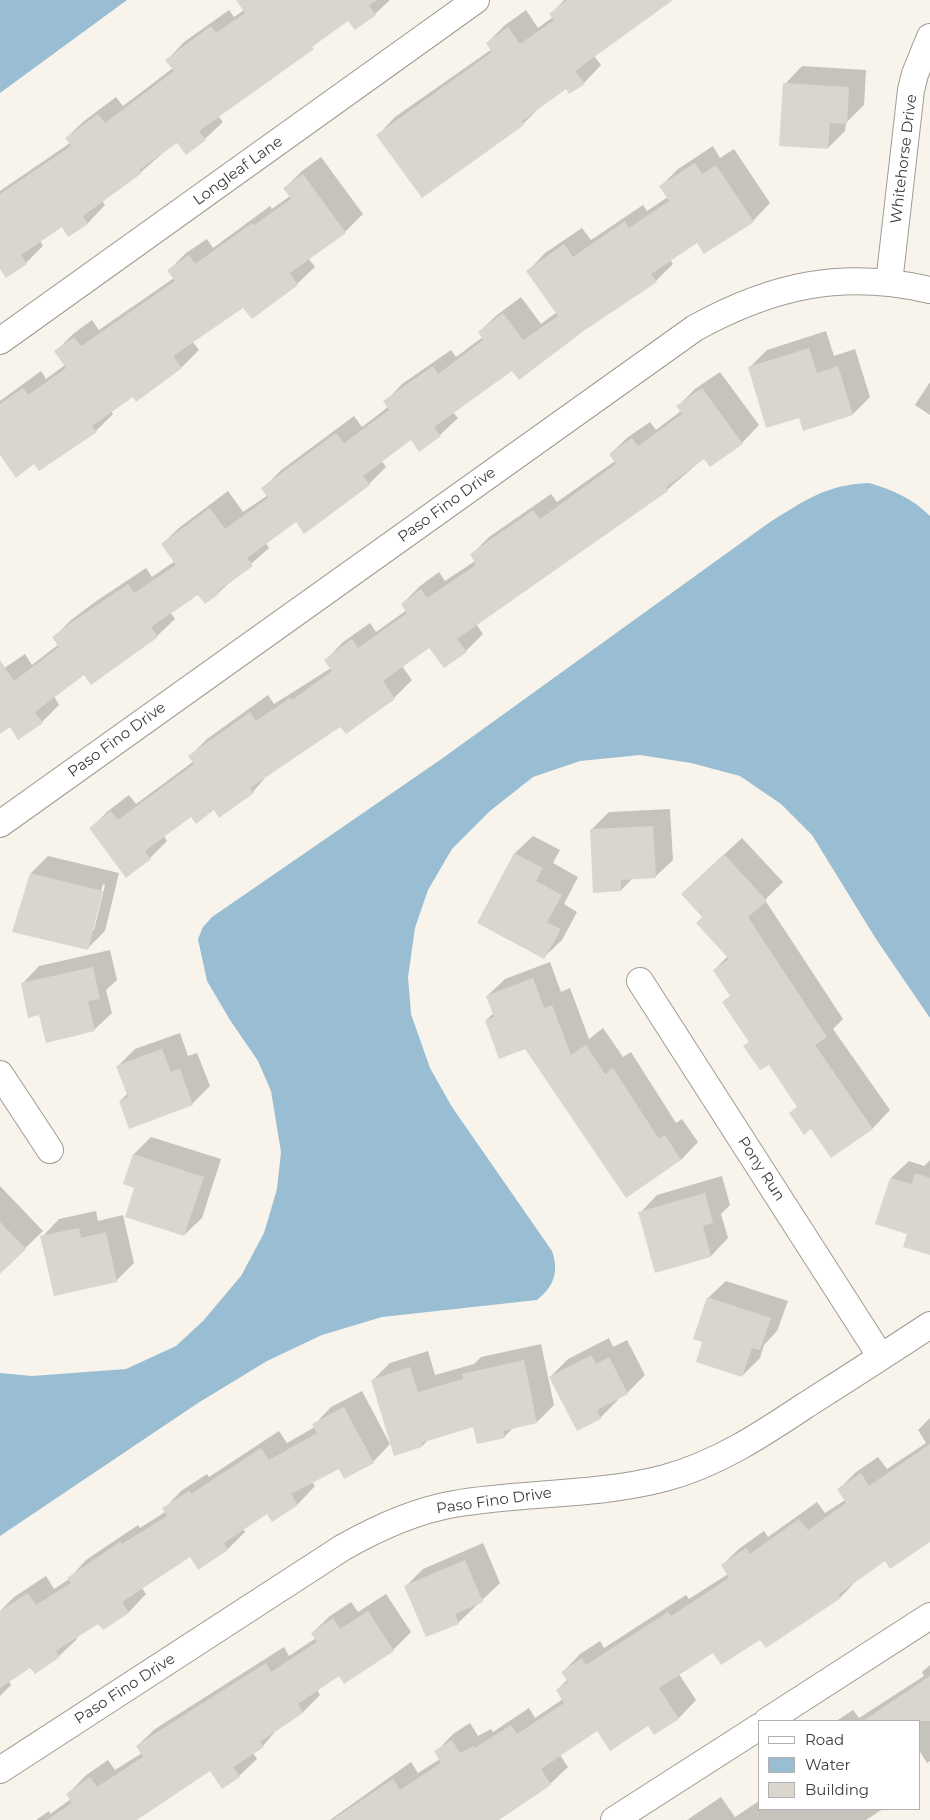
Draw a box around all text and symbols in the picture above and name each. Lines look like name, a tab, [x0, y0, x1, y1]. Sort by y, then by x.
street label: Whitehorse Drive	[887, 93, 921, 225]
street label: Longleaf Lane	[190, 133, 286, 209]
street label: Paso Fino Drive	[395, 464, 499, 546]
street label: Paso Fino Drive	[65, 699, 169, 781]
street label: Pony Run	[734, 1134, 788, 1204]
street label: Paso Fino Drive	[435, 1484, 553, 1518]
street label: Paso Fino Drive	[71, 1650, 179, 1728]
legend	[758, 1720, 920, 1810]
text: Road	[805, 1730, 844, 1749]
text: Water	[805, 1755, 851, 1774]
text: Building	[805, 1780, 869, 1799]

